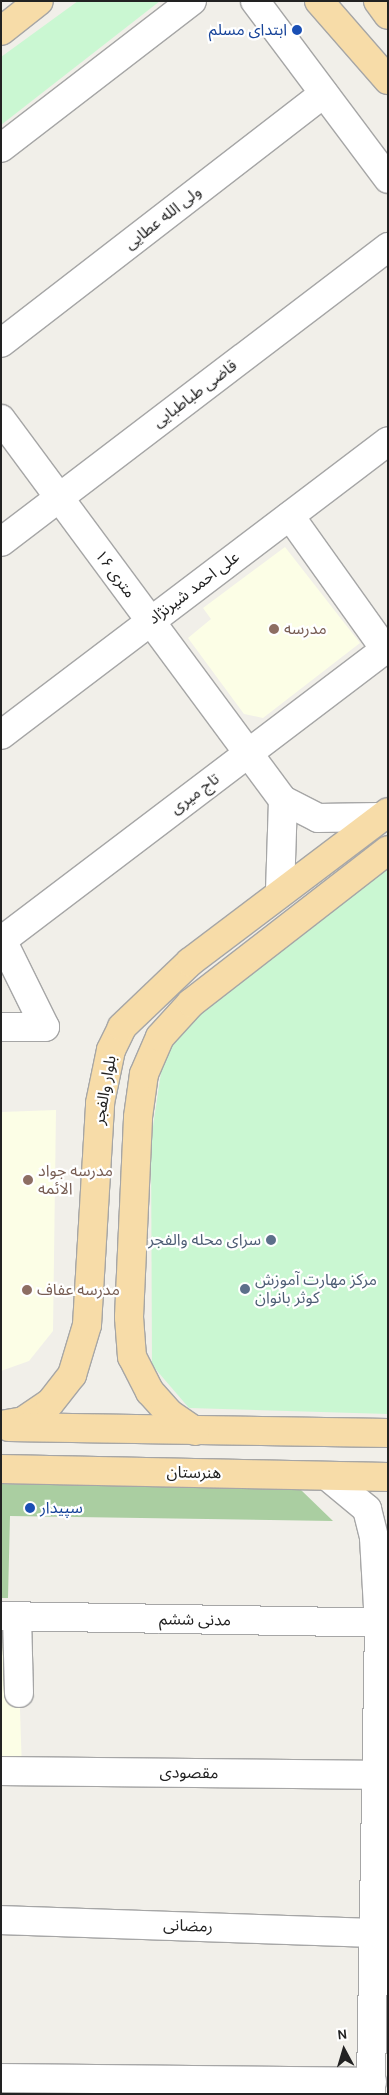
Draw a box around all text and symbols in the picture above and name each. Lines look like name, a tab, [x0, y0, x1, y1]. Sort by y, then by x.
place label: ابتدای مسلم	[209, 20, 287, 40]
marker: ابتدای مسلم	[291, 24, 303, 36]
street label: ولی الله عطایی	[121, 182, 205, 254]
street label: قاضی طباطبایی	[149, 356, 241, 432]
street label: ۱۶ متری	[91, 546, 139, 602]
street label: علی احمد شیرنژاد	[145, 547, 243, 629]
place label: مدرسه	[284, 619, 327, 639]
marker: مدرسه	[268, 623, 280, 635]
street label: تاج میری	[167, 769, 223, 819]
street label: بلوار والفجر	[89, 1054, 121, 1126]
place label: مدرسه جواد الائمه	[38, 1161, 113, 1199]
marker: مدرسه جواد الائمه	[22, 1174, 34, 1186]
place label: سرای محله والفجر	[148, 1230, 261, 1250]
marker: سرای محله والفجر	[265, 1234, 277, 1246]
place label: مرکز مهارت آموزش کوثر بانوان	[255, 1270, 377, 1308]
place label: مدرسه عفاف	[37, 1280, 120, 1300]
marker: مرکز مهارت آموزش کوثر بانوان	[239, 1283, 251, 1295]
marker: مدرسه عفاف	[21, 1284, 33, 1296]
street label: هنرستان	[167, 1463, 221, 1483]
place label: سپیدار	[40, 1498, 83, 1518]
marker: سپیدار	[24, 1502, 36, 1514]
street label: مدنی ششم	[159, 1610, 231, 1630]
street label: مقصودی	[159, 1763, 219, 1783]
street label: رمضانی	[163, 1916, 213, 1936]
north arrow	[319, 2025, 369, 2075]
text: N	[336, 2026, 348, 2044]

